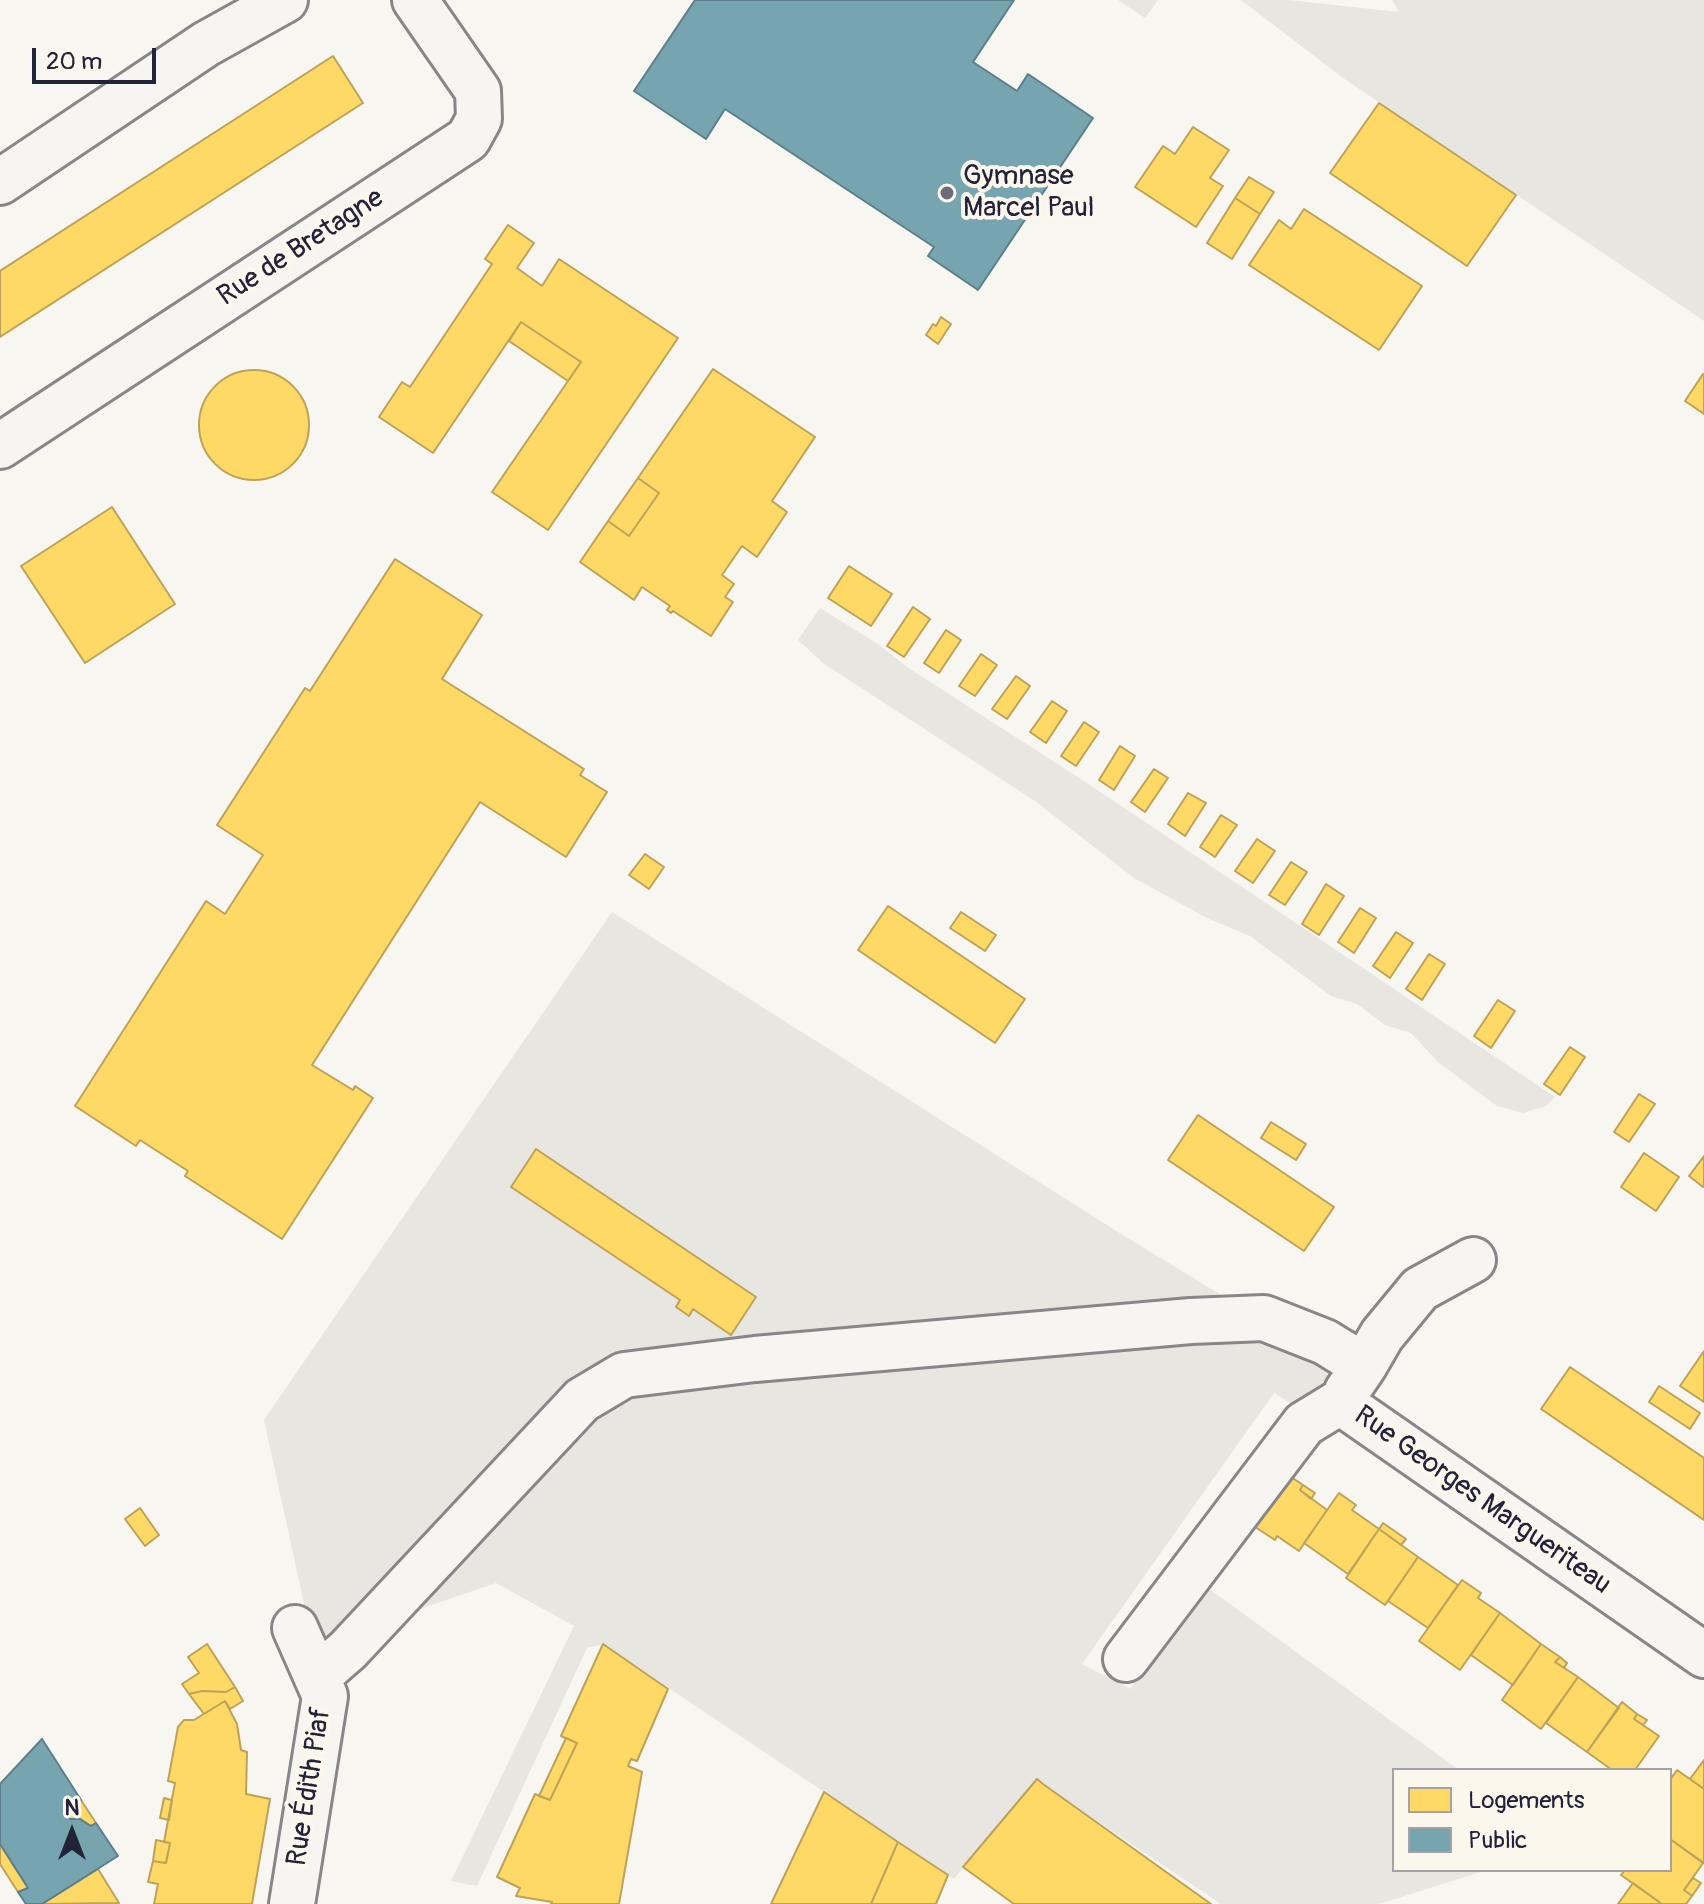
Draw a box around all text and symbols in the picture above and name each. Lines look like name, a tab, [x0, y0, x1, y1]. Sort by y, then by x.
scale bar	[36, 32, 160, 82]
text: 20 m	[46, 47, 102, 76]
place label: Gymnase Marcel Paul	[963, 160, 1094, 226]
street label: Rue de Bretagne	[212, 182, 390, 314]
marker: Gymnase Marcel Paul	[938, 184, 956, 202]
street label: Rue Georges Margueriteau	[1347, 1400, 1617, 1602]
street label: Rue Édith Piaf	[281, 1705, 339, 1869]
legend	[1392, 1768, 1672, 1872]
text: Logements	[1468, 1786, 1585, 1815]
north arrow	[32, 1792, 112, 1872]
text: N	[65, 1794, 79, 1822]
text: Public	[1468, 1826, 1527, 1855]

